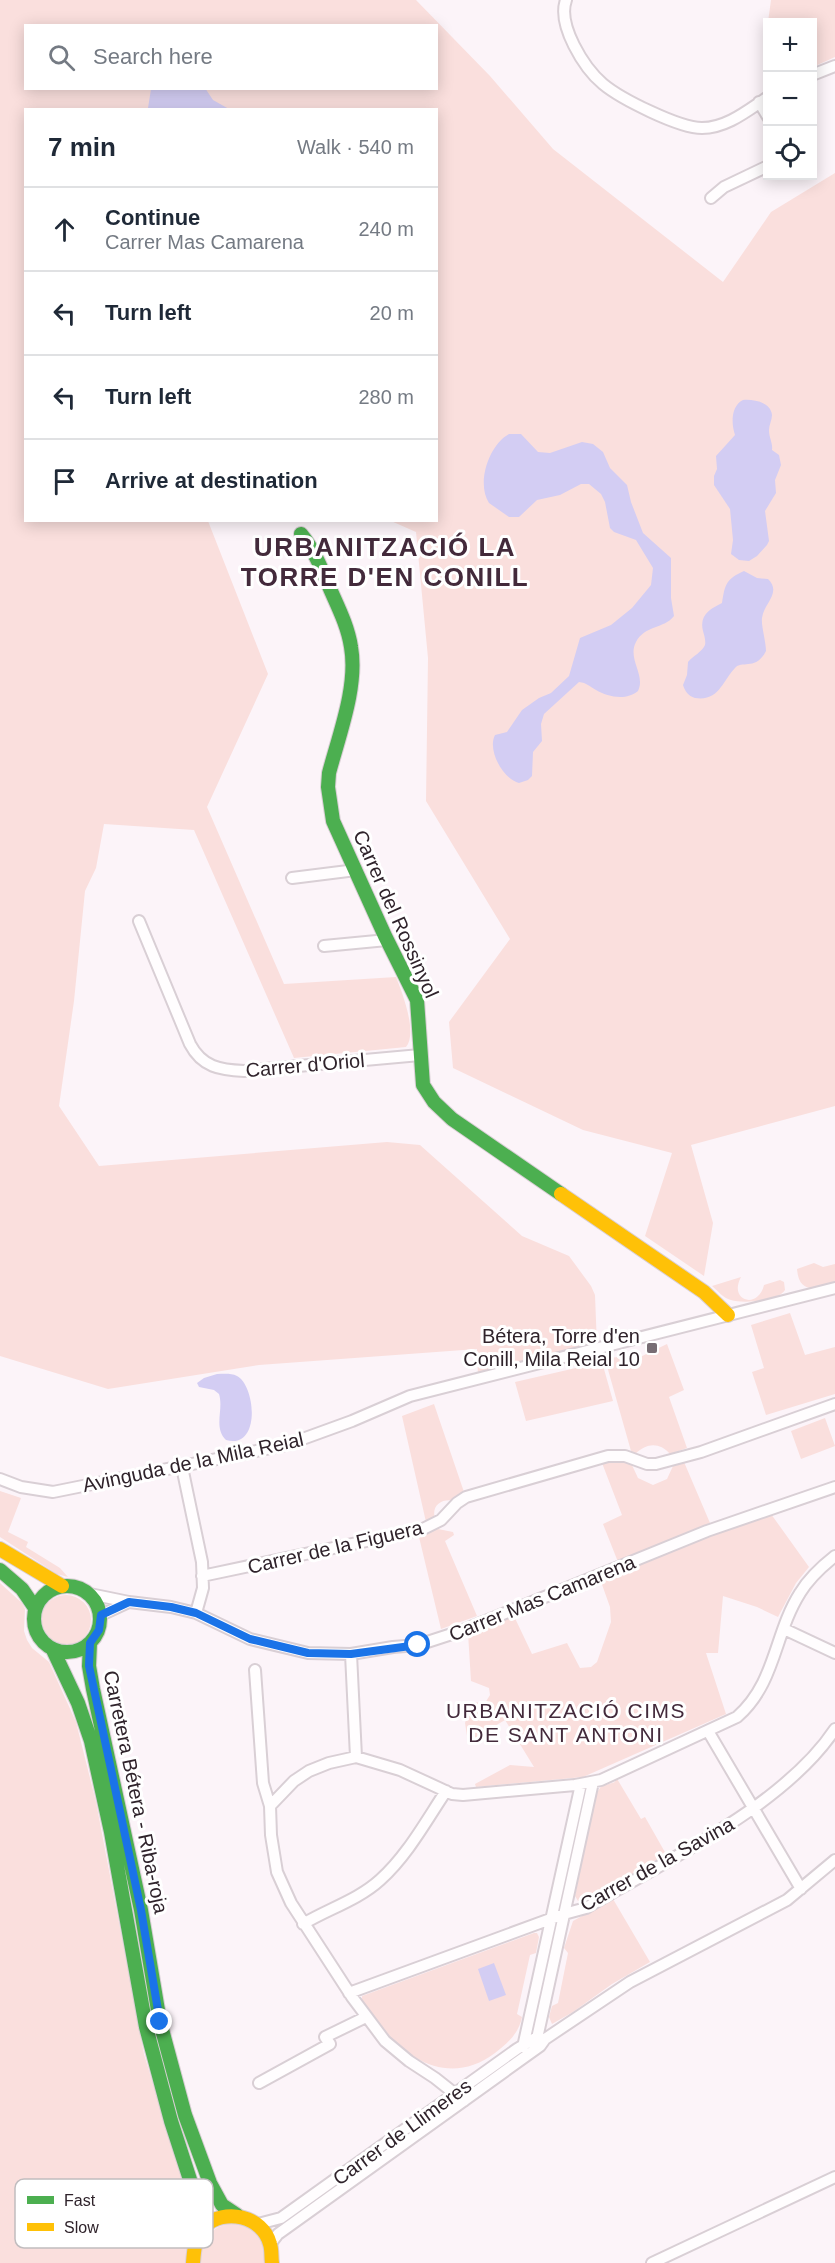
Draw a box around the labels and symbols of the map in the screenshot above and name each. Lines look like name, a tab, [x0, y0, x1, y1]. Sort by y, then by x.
district label: URBANITZACIÓ LA TORRE D'EN CONILL	[241, 532, 529, 592]
street label: Carrer del Rossinyol	[349, 827, 443, 1001]
street label: Carrer d'Oriol	[245, 1049, 365, 1081]
place label: Bétera, Torre d'en Conill, Mila Reial 10	[463, 1325, 640, 1370]
marker: Bétera, Torre d'en Conill, Mila Reial 10	[645, 1341, 659, 1355]
street label: Avinguda de la Mila Reial	[81, 1428, 305, 1496]
street label: Carrer de la Figuera	[245, 1516, 426, 1578]
street label: Carrer Mas Camarena	[446, 1550, 639, 1645]
route start	[404, 1631, 430, 1657]
street label: Carretera Bétera - Riba-roja	[99, 1668, 173, 1916]
district label: URBANITZACIÓ CIMS DE SANT ANTONI	[446, 1699, 686, 1746]
street label: Carrer de la Savina	[576, 1812, 738, 1915]
route end	[146, 2008, 172, 2034]
street label: Carrer de Llimeres	[329, 2074, 475, 2190]
legend	[15, 2179, 213, 2248]
text: Fast	[64, 2192, 96, 2209]
text: Slow	[64, 2219, 99, 2236]

